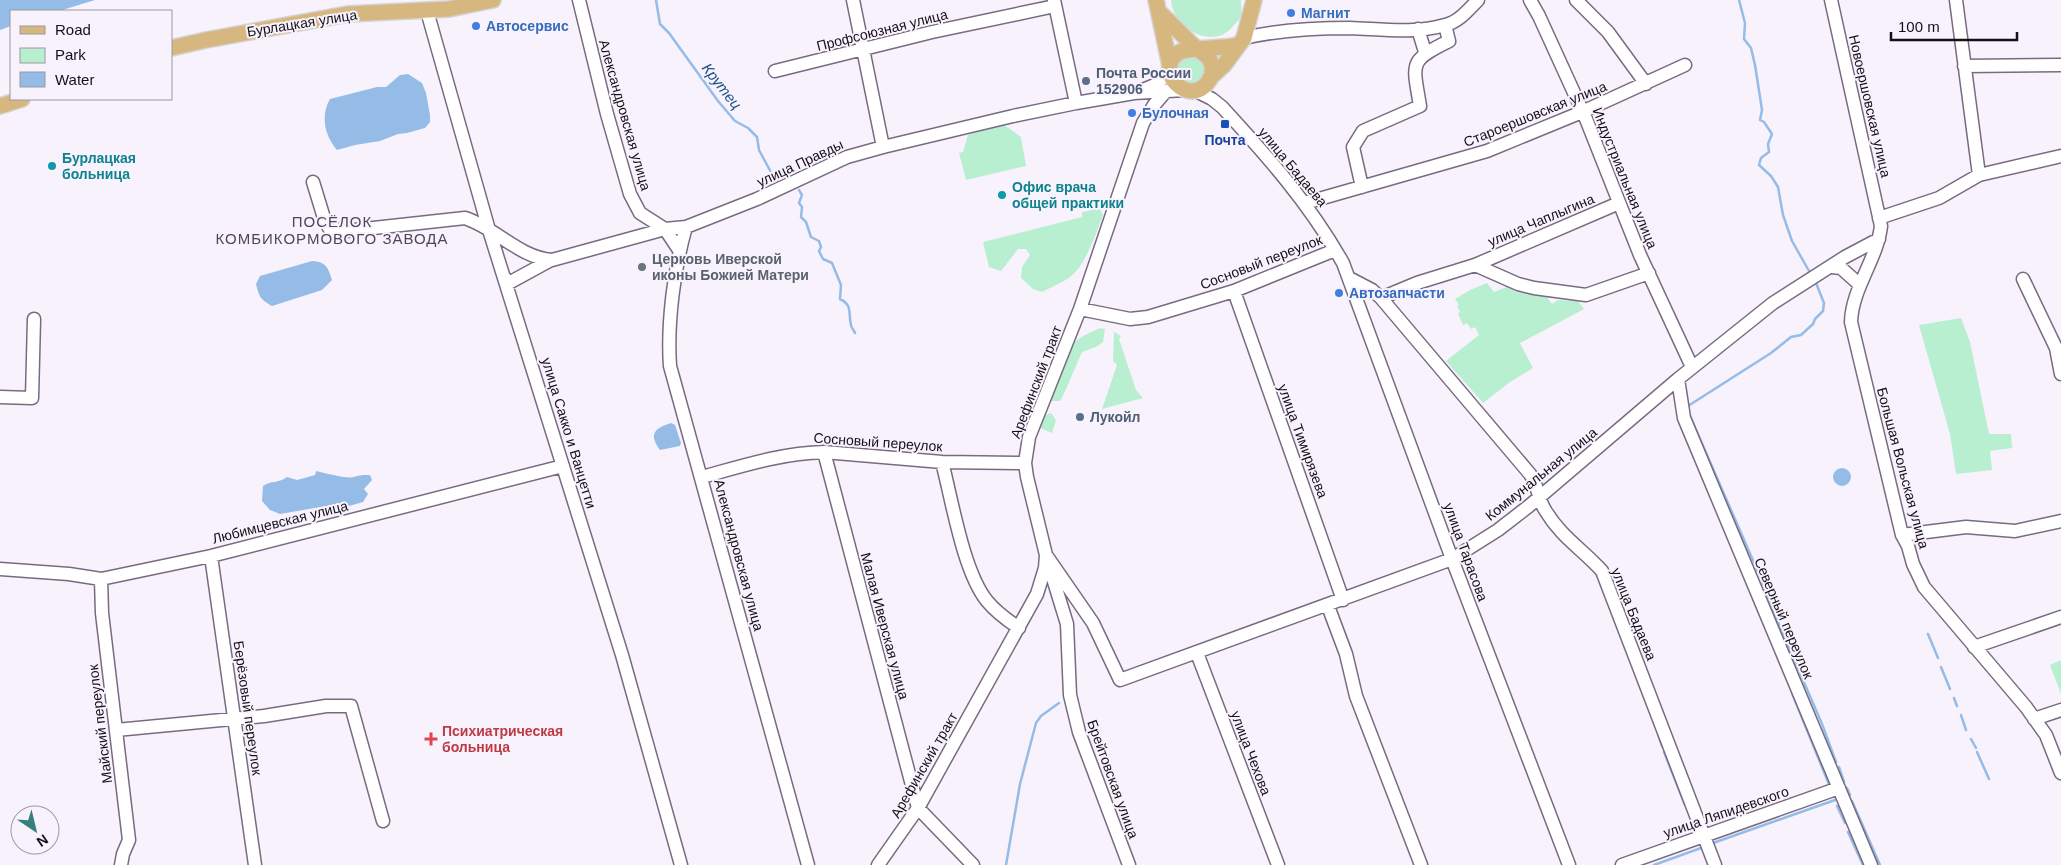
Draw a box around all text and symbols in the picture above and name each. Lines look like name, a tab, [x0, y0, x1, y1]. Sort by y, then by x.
place label: Магнит	[1301, 5, 1351, 21]
street label: Бурлацкая улица	[246, 6, 358, 40]
street label: Профсоюзная улица	[815, 6, 949, 54]
marker: Магнит	[1285, 7, 1297, 19]
legend	[10, 10, 172, 100]
scale bar	[1891, 10, 2017, 42]
place label: Автосервис	[486, 18, 569, 34]
text: 100 m	[1898, 18, 1940, 35]
marker: Автосервис	[470, 20, 482, 32]
text: Road	[55, 21, 91, 38]
street label: Новоершовская улица	[1846, 33, 1894, 179]
street label: Александровская улица	[596, 38, 654, 193]
text: Park	[55, 46, 86, 63]
water label: Крутец	[699, 60, 745, 113]
place label: Почта России 152906	[1096, 65, 1191, 97]
text: Water	[55, 71, 94, 88]
marker: Почта России 152906	[1080, 75, 1092, 87]
street label: Староершовская улица	[1461, 78, 1609, 150]
place label: Булочная	[1142, 105, 1209, 121]
street label: Индустриальная улица	[1589, 105, 1661, 251]
marker: Булочная	[1126, 107, 1138, 119]
marker: Почта	[1219, 118, 1231, 130]
street label: улица Бадаева	[1255, 124, 1331, 210]
place label: Почта	[1204, 132, 1246, 148]
street label: улица Правды	[754, 136, 846, 190]
place label: Бурлацкая больница	[62, 150, 136, 182]
marker: Бурлацкая больница	[46, 160, 58, 172]
place label: Офис врача общей практики	[1012, 179, 1124, 211]
marker: Офис врача общей практики	[996, 189, 1008, 201]
street label: улица Чаплыгина	[1486, 190, 1597, 250]
district label: ПОСЁЛОК КОМБИКОРМОВОГО ЗАВОДА	[216, 213, 448, 247]
street label: Сосновый переулок	[1198, 231, 1325, 293]
place label: Церковь Иверской иконы Божией Матери	[652, 251, 809, 283]
marker: Церковь Иверской иконы Божией Матери	[636, 261, 648, 273]
place label: Автозапчасти	[1349, 285, 1445, 301]
marker: Автозапчасти	[1333, 287, 1345, 299]
street label: Арефинский тракт	[1007, 323, 1065, 441]
street label: улица Сакко и Ванцетти	[538, 356, 600, 510]
street label: улица Тимирязева	[1275, 382, 1331, 500]
street label: Большая Вольская улица	[1874, 386, 1932, 550]
place label: Лукойл	[1090, 409, 1140, 425]
marker: Лукойл	[1074, 411, 1086, 423]
street label: Коммунальная улица	[1482, 424, 1600, 524]
street label: Сосновый переулок	[813, 430, 944, 455]
street label: Александровская улица	[711, 477, 767, 633]
street label: Любимцевская улица	[211, 497, 350, 547]
street label: улица Тарасова	[1441, 501, 1491, 604]
street label: Малая Иверская улица	[858, 551, 912, 701]
street label: Северный переулок	[1751, 555, 1817, 682]
street label: улица Бадаева	[1608, 565, 1660, 663]
street label: Берёзовый переулок	[231, 640, 265, 777]
street label: Майский переулок	[85, 663, 115, 784]
street label: Арефинский тракт	[887, 709, 961, 821]
street label: улица Чехова	[1228, 709, 1274, 798]
street label: Брейтовская улица	[1084, 717, 1142, 841]
place label: Психиатрическая больница	[442, 723, 563, 755]
marker: Психиатрическая больница	[424, 732, 438, 746]
street label: улица Ляпидевского	[1661, 783, 1791, 841]
north arrow	[10, 805, 60, 855]
text: N	[34, 831, 51, 850]

